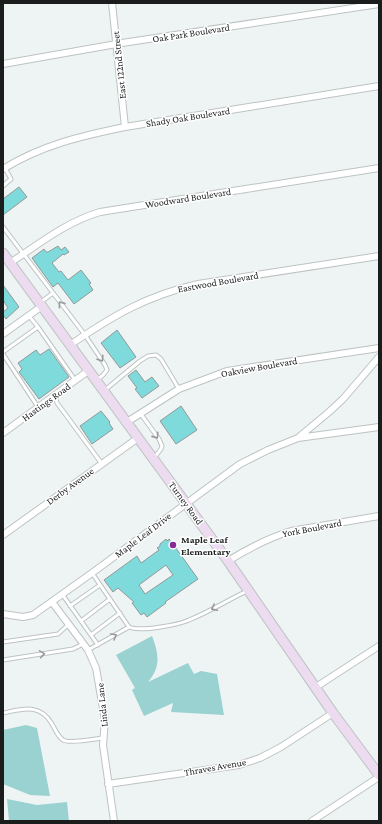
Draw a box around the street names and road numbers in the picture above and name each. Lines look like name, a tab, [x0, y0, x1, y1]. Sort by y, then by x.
street label: Oak Park Boulevard	[152, 21, 231, 45]
street label: East 122nd Street	[110, 30, 128, 99]
street label: Shady Oak Boulevard	[145, 105, 232, 129]
street label: Woodward Boulevard	[144, 186, 232, 210]
street label: Eastwood Boulevard	[177, 269, 260, 295]
street label: Oakview Boulevard	[220, 355, 299, 379]
street label: Hastings Road	[20, 380, 73, 423]
street label: Derby Avenue	[44, 465, 96, 507]
street label: Turney Road	[167, 479, 206, 527]
street label: Maple Leaf Drive	[113, 510, 174, 560]
street label: York Boulevard	[281, 517, 343, 539]
street label: Linda Lane	[94, 682, 110, 728]
street label: Thraves Avenue	[183, 756, 248, 778]

